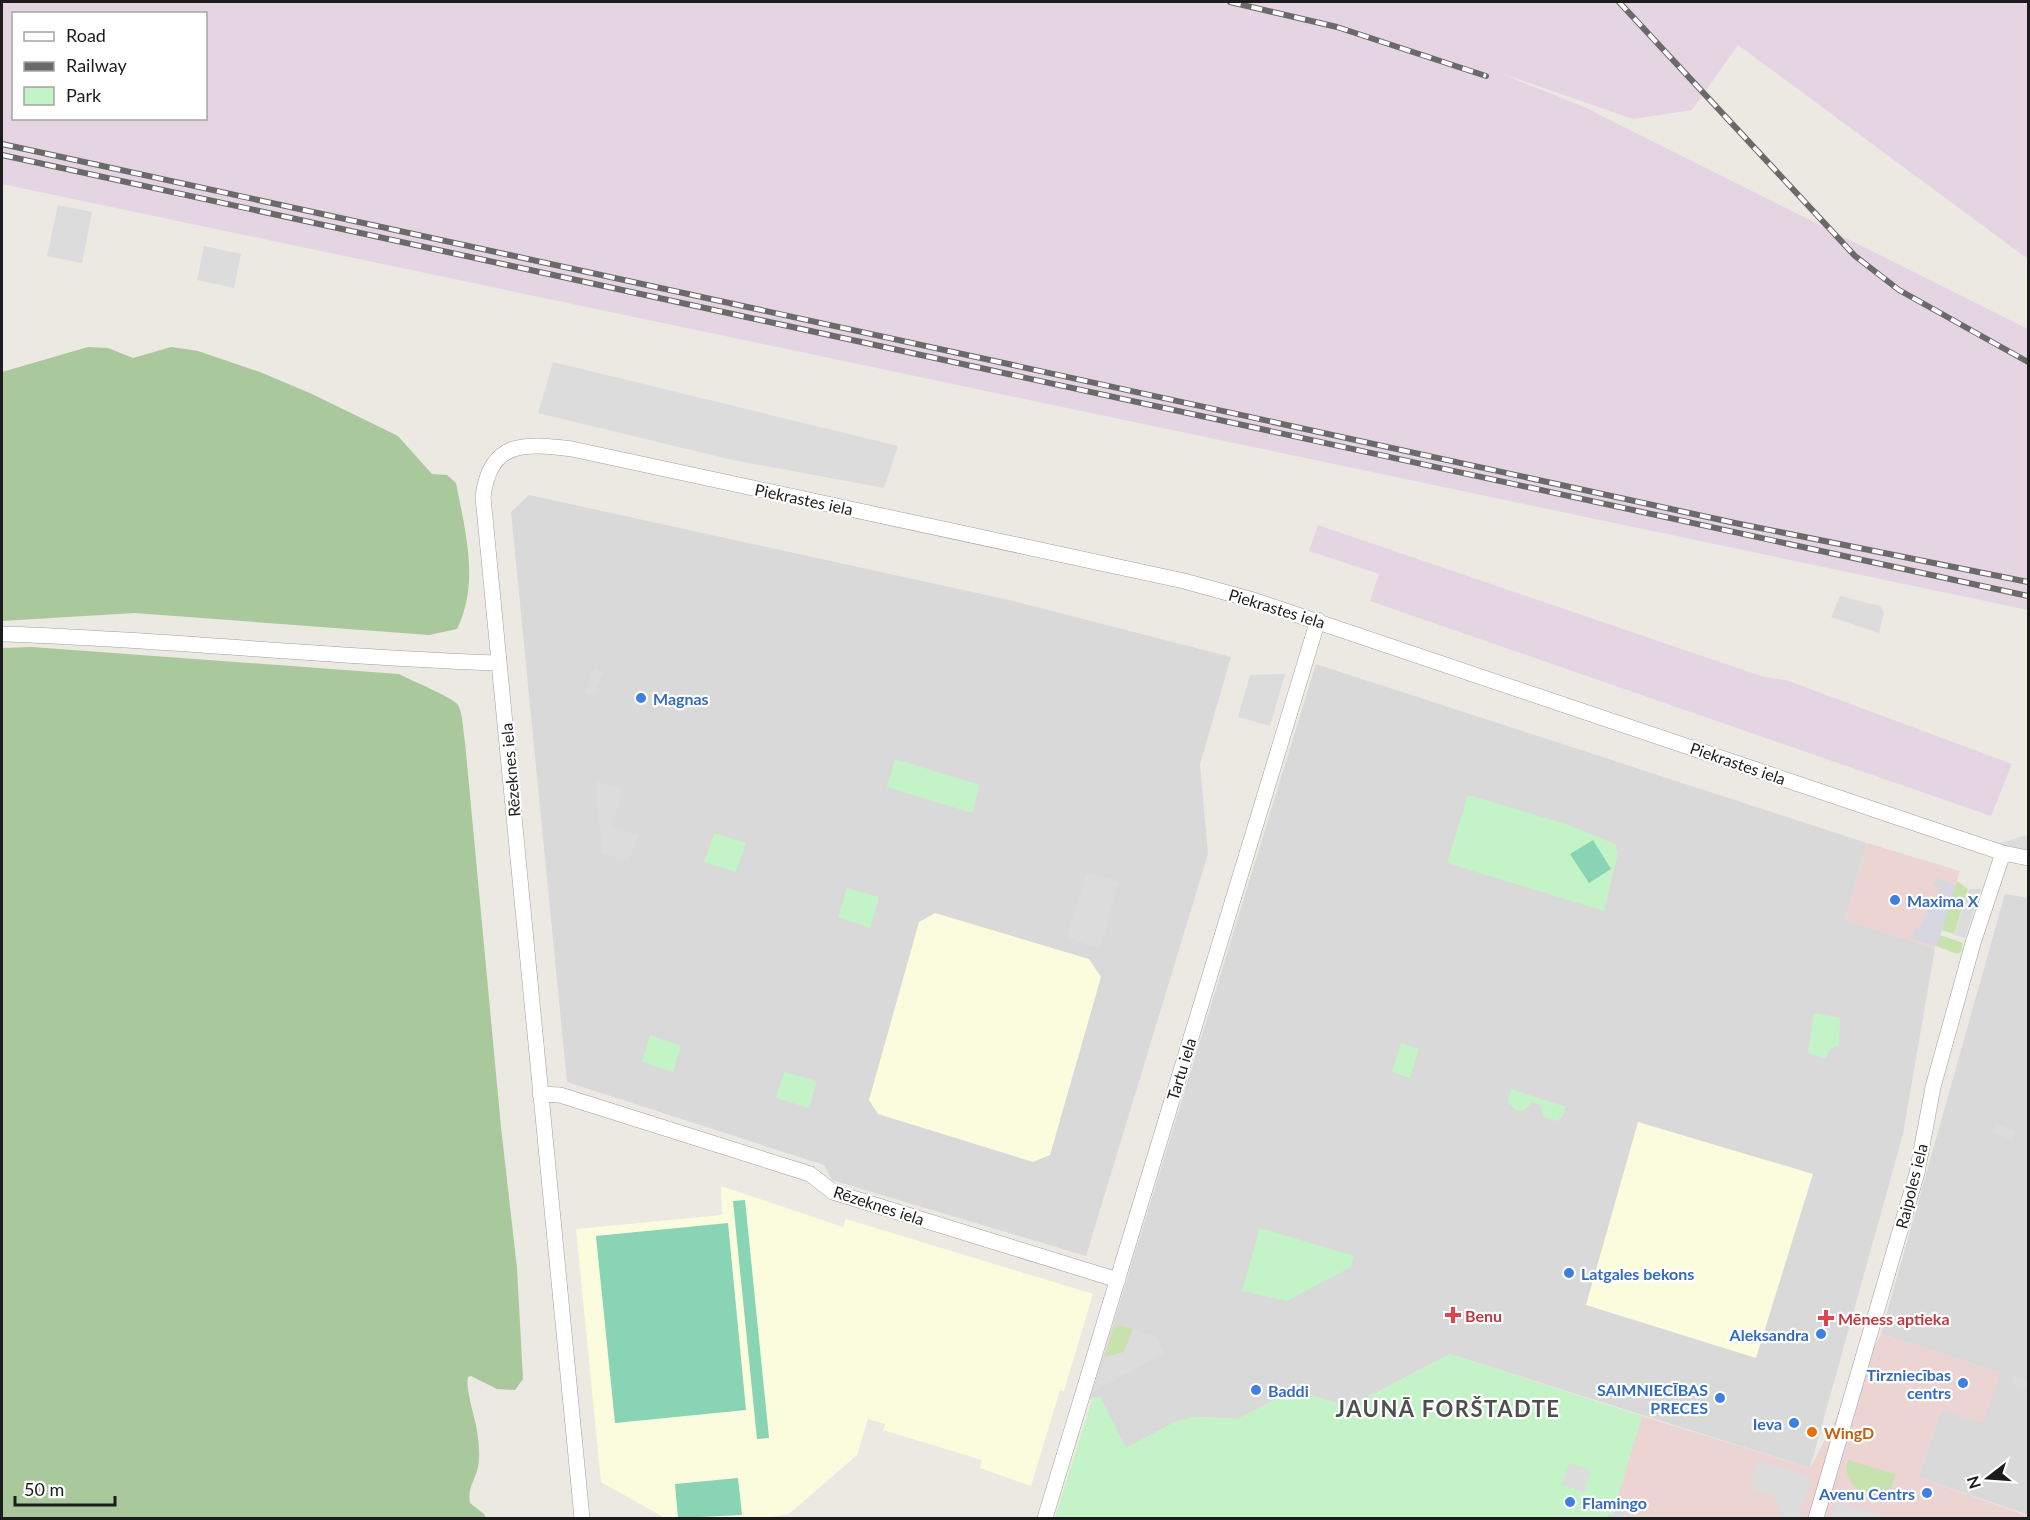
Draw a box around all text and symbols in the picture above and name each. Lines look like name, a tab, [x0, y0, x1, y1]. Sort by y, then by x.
legend	[12, 12, 207, 120]
text: Road	[66, 24, 106, 46]
text: Railway	[66, 54, 127, 76]
text: Park	[66, 84, 102, 106]
street label: Piekrastes iela	[753, 479, 855, 519]
street label: Piekrastes iela	[1227, 584, 1327, 632]
place label: Magnas	[653, 689, 709, 708]
marker: Magnas	[634, 691, 648, 705]
street label: Rēzeknes iela	[496, 722, 524, 818]
street label: Piekrastes iela	[1688, 738, 1788, 788]
place label: Maxima X	[1907, 891, 1979, 910]
marker: Maxima X	[1888, 893, 1902, 907]
street label: Tartu iela	[1163, 1036, 1199, 1102]
street label: Raipoles iela	[1891, 1141, 1931, 1231]
street label: Rēzeknes iela	[831, 1181, 927, 1229]
place label: Latgales bekons	[1581, 1264, 1694, 1283]
marker: Latgales bekons	[1562, 1266, 1576, 1280]
place label: Benu	[1465, 1306, 1502, 1325]
marker: Benu	[1446, 1308, 1460, 1322]
place label: Mēness aptieka	[1838, 1309, 1950, 1328]
marker: Mēness aptieka	[1819, 1311, 1833, 1325]
place label: Aleksandra	[1729, 1325, 1809, 1344]
marker: Aleksandra	[1814, 1327, 1828, 1341]
place label: Tirzniecības centrs	[1866, 1365, 1951, 1402]
marker: Tirzniecības centrs	[1956, 1376, 1970, 1390]
place label: SAIMNIECĪBAS PRECES	[1597, 1380, 1708, 1417]
place label: Baddi	[1268, 1381, 1309, 1400]
marker: Baddi	[1249, 1383, 1263, 1397]
marker: SAIMNIECĪBAS PRECES	[1713, 1391, 1727, 1405]
district label: JAUNĀ FORŠTADTE	[1335, 1395, 1561, 1422]
place label: Ieva	[1753, 1414, 1782, 1433]
marker: Ieva	[1787, 1416, 1801, 1430]
place label: WingD	[1824, 1423, 1874, 1442]
marker: WingD	[1805, 1425, 1819, 1439]
north arrow	[1958, 1448, 2018, 1508]
scale bar	[15, 1469, 116, 1507]
text: N	[1962, 1474, 1984, 1491]
text: 50 m	[24, 1478, 64, 1500]
place label: Avenu Centrs	[1818, 1484, 1915, 1503]
marker: Avenu Centrs	[1920, 1486, 1934, 1500]
place label: Flamingo	[1582, 1493, 1647, 1512]
marker: Flamingo	[1563, 1495, 1577, 1509]

